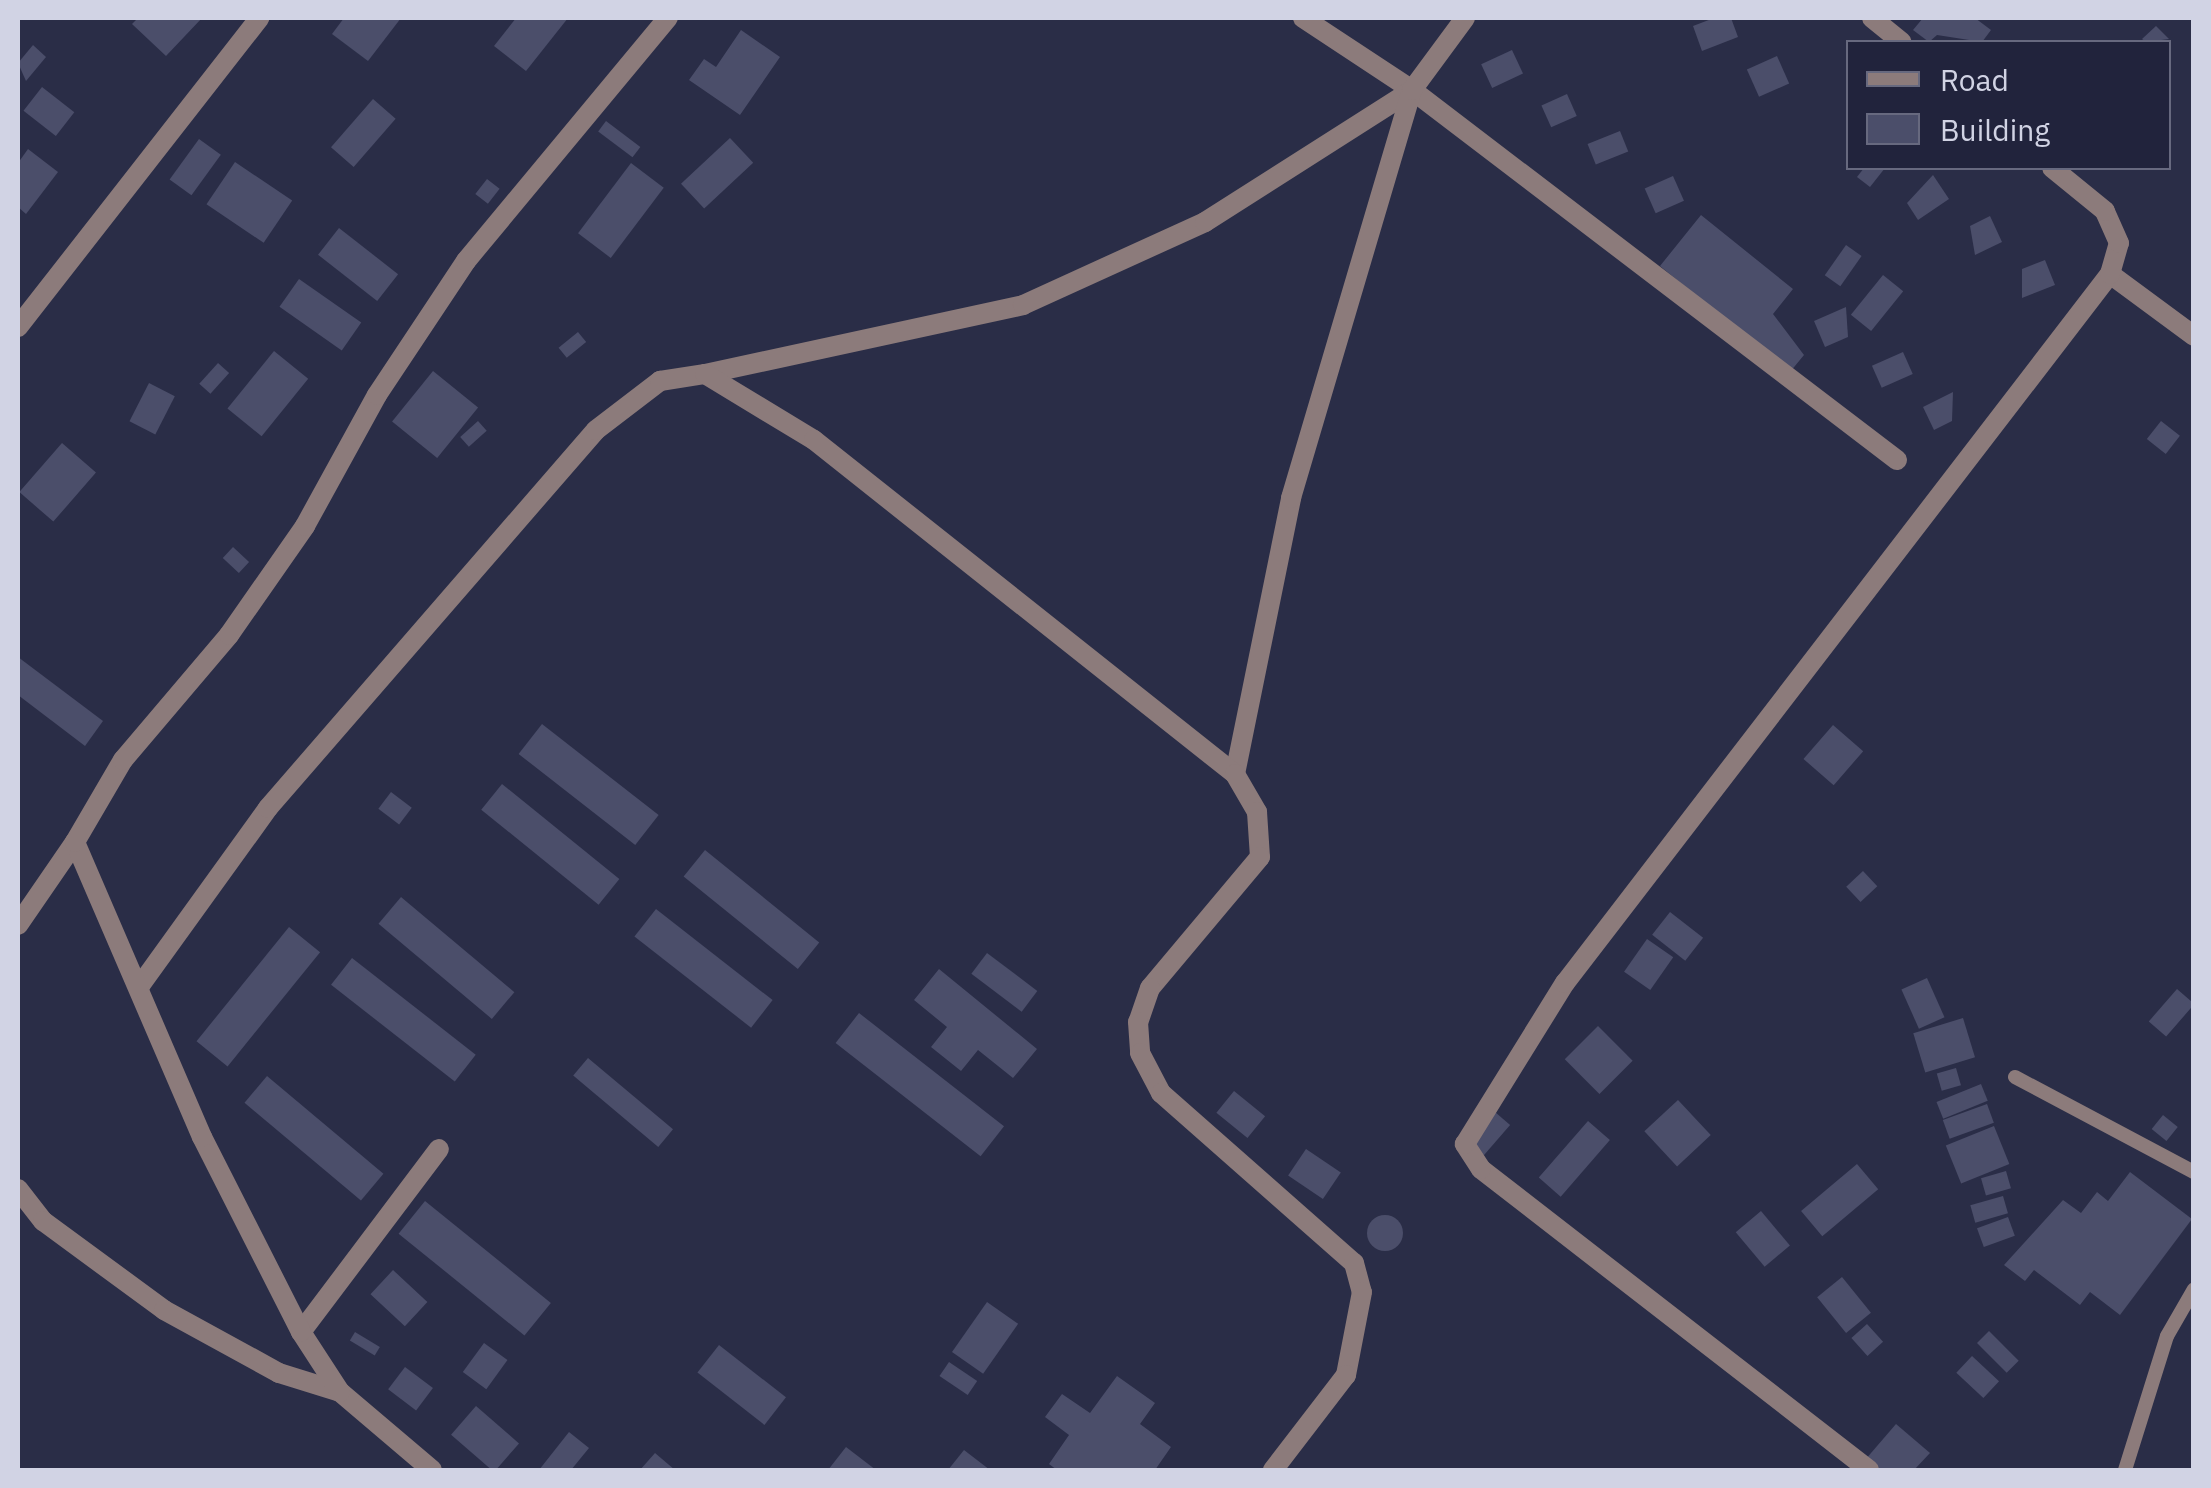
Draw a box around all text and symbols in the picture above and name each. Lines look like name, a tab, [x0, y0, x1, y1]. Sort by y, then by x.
legend	[1846, 40, 2171, 170]
text: Road	[1940, 60, 2009, 99]
text: Building	[1940, 110, 2050, 149]

